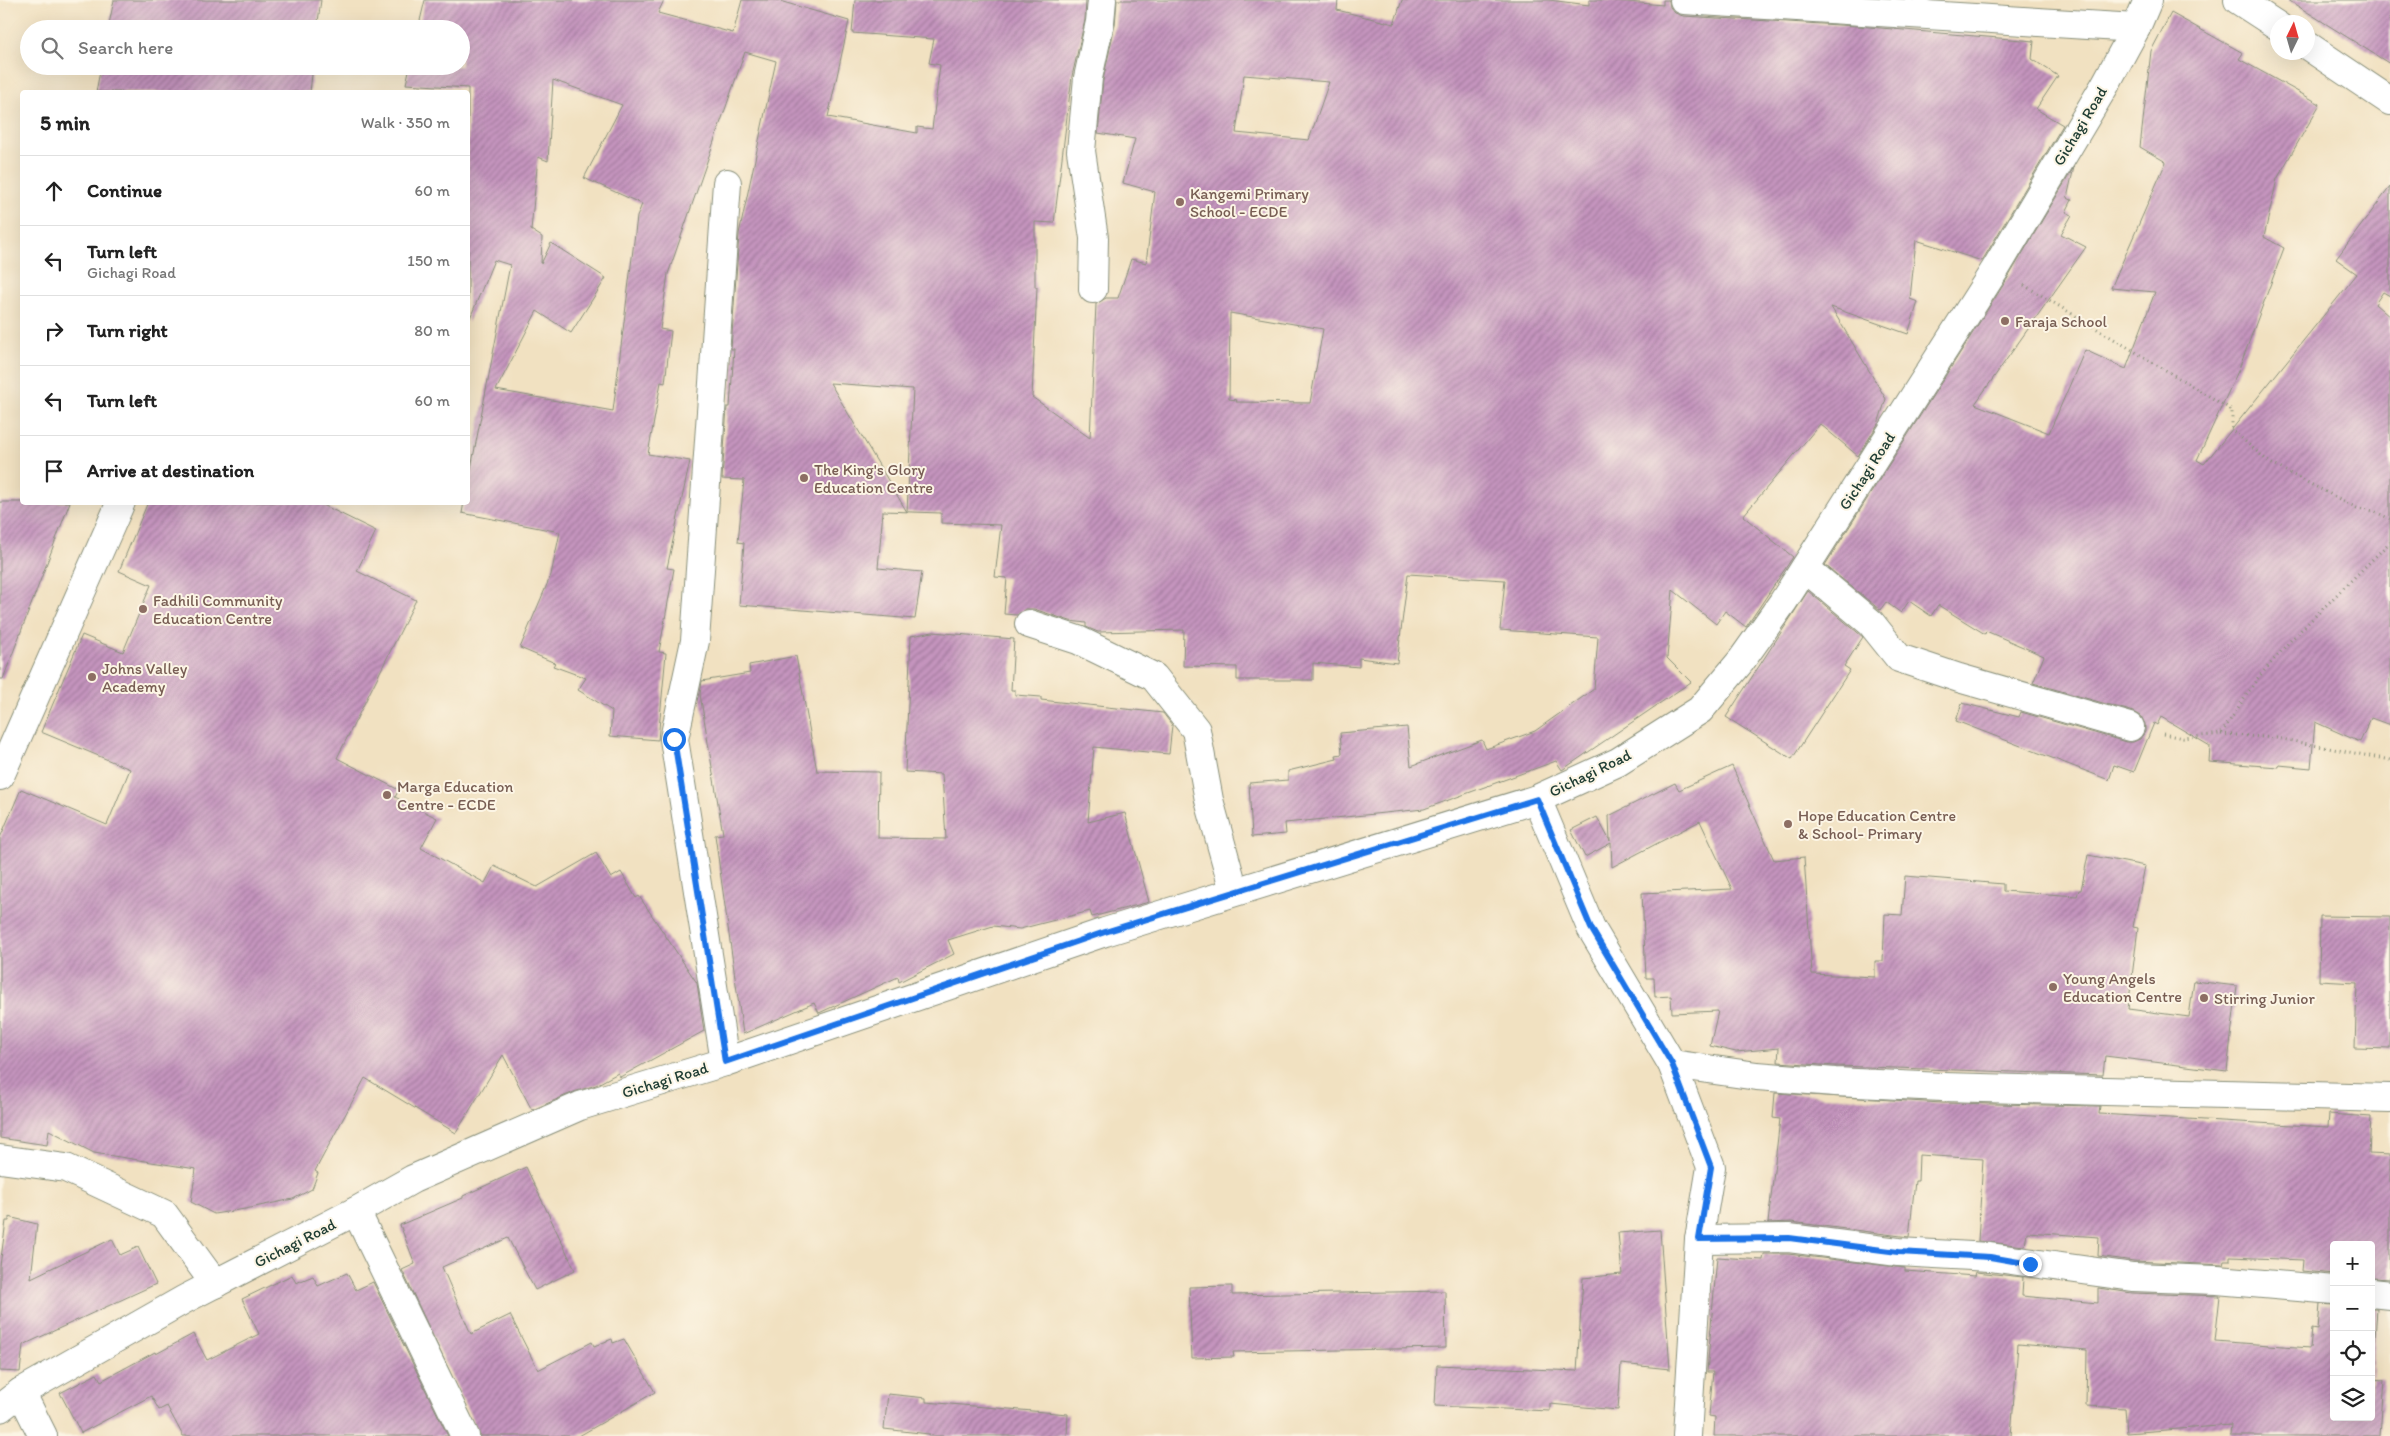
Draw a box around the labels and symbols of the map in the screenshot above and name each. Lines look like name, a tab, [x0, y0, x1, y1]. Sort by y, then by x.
north arrow	[2270, 15, 2315, 60]
street label: Gichagi Road	[2049, 83, 2111, 169]
place label: Kangemi Primary School - ECDE	[1190, 184, 1309, 221]
marker: Kangemi Primary School - ECDE	[1174, 196, 1186, 208]
place label: Faraja School	[2015, 312, 2108, 331]
marker: Faraja School	[1999, 315, 2011, 327]
street label: Gichagi Road	[1835, 428, 1899, 514]
place label: The King's Glory Education Centre	[814, 460, 933, 497]
marker: The King's Glory Education Centre	[798, 472, 810, 484]
place label: Fadhili Community Education Centre	[153, 591, 283, 628]
marker: Fadhili Community Education Centre	[137, 603, 149, 615]
place label: Johns Valley Academy	[102, 659, 188, 696]
marker: Johns Valley Academy	[86, 671, 98, 683]
route start	[663, 728, 686, 751]
street label: Gichagi Road	[1546, 745, 1634, 801]
place label: Marga Education Centre - ECDE	[397, 777, 513, 814]
marker: Marga Education Centre - ECDE	[381, 789, 393, 801]
place label: Hope Education Centre & School- Primary	[1798, 806, 1956, 843]
marker: Hope Education Centre & School- Primary	[1782, 818, 1794, 830]
place label: Young Angels Education Centre	[2063, 969, 2182, 1006]
marker: Young Angels Education Centre	[2047, 981, 2059, 993]
place label: Stirring Junior	[2214, 989, 2315, 1008]
marker: Stirring Junior	[2198, 992, 2210, 1004]
street label: Gichagi Road	[620, 1058, 711, 1102]
street label: Gichagi Road	[251, 1214, 339, 1272]
route end	[2019, 1253, 2042, 1276]

